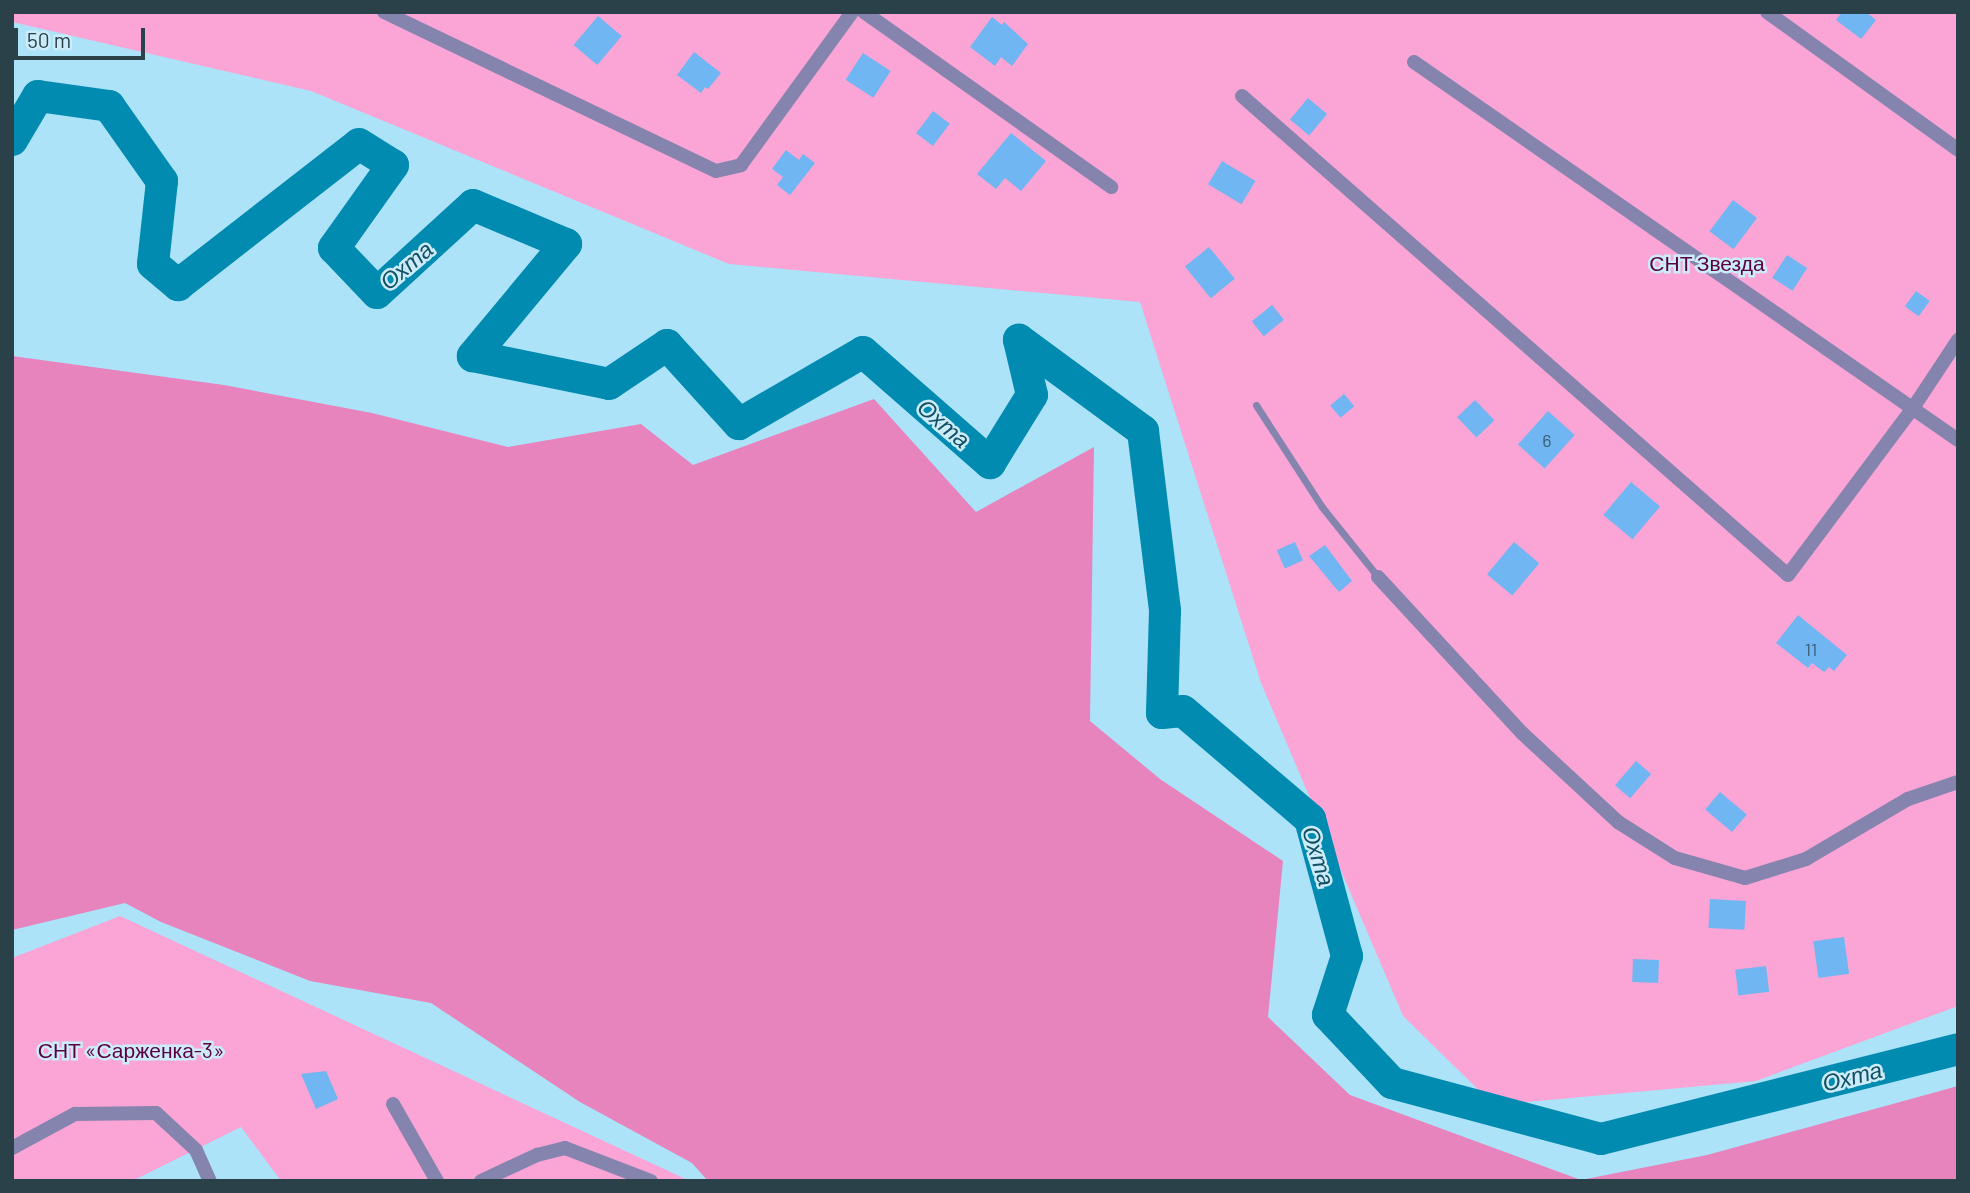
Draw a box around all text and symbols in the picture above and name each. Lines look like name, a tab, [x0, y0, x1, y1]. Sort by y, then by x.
scale bar	[18, 14, 149, 58]
text: 50 m	[27, 27, 71, 52]
water label: Охта	[374, 235, 438, 295]
park label: СНТ Звезда	[1649, 250, 1765, 276]
water label: Охта	[912, 393, 976, 453]
house number: 6	[1542, 429, 1552, 451]
house number: 11	[1805, 638, 1817, 660]
water label: Охта	[1297, 823, 1341, 889]
park label: СНТ «Сарженка-3»	[38, 1037, 224, 1063]
water label: Охта	[1819, 1055, 1885, 1097]

